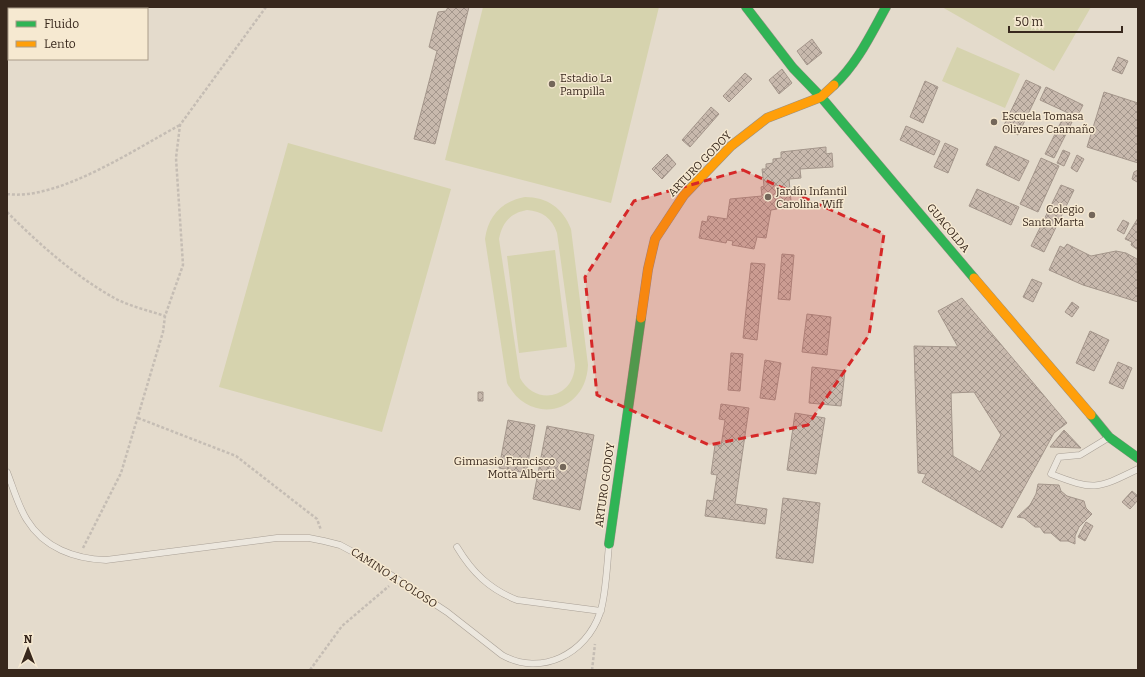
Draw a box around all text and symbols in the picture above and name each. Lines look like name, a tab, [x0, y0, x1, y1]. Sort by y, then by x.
legend	[8, 8, 148, 60]
scale bar	[1009, 8, 1122, 34]
text: 50 m	[1015, 15, 1044, 29]
text: Fluido	[44, 17, 79, 31]
text: Lento	[44, 37, 76, 51]
place label: Estadio La Pampilla	[560, 72, 612, 98]
marker: Estadio La Pampilla	[547, 79, 557, 89]
place label: Escuela Tomasa Olivares Caamaño	[1002, 110, 1095, 136]
marker: Escuela Tomasa Olivares Caamaño	[989, 117, 999, 127]
street label: ARTURO GODOY	[666, 128, 735, 199]
place label: Jardín Infantil Carolina Wiff	[775, 185, 847, 211]
marker: Jardín Infantil Carolina Wiff	[763, 192, 773, 202]
street label: GUACOLDA	[924, 201, 972, 255]
place label: Colegio Santa Marta	[1022, 203, 1084, 229]
marker: Colegio Santa Marta	[1087, 210, 1097, 220]
street label: ARTURO GODOY	[593, 441, 618, 528]
place label: Gimnasio Francisco Motta Alberti	[454, 455, 556, 481]
marker: Gimnasio Francisco Motta Alberti	[558, 462, 568, 472]
street label: CAMINO A COLOSO	[348, 545, 440, 611]
north arrow	[8, 629, 48, 669]
text: N	[24, 633, 33, 646]

